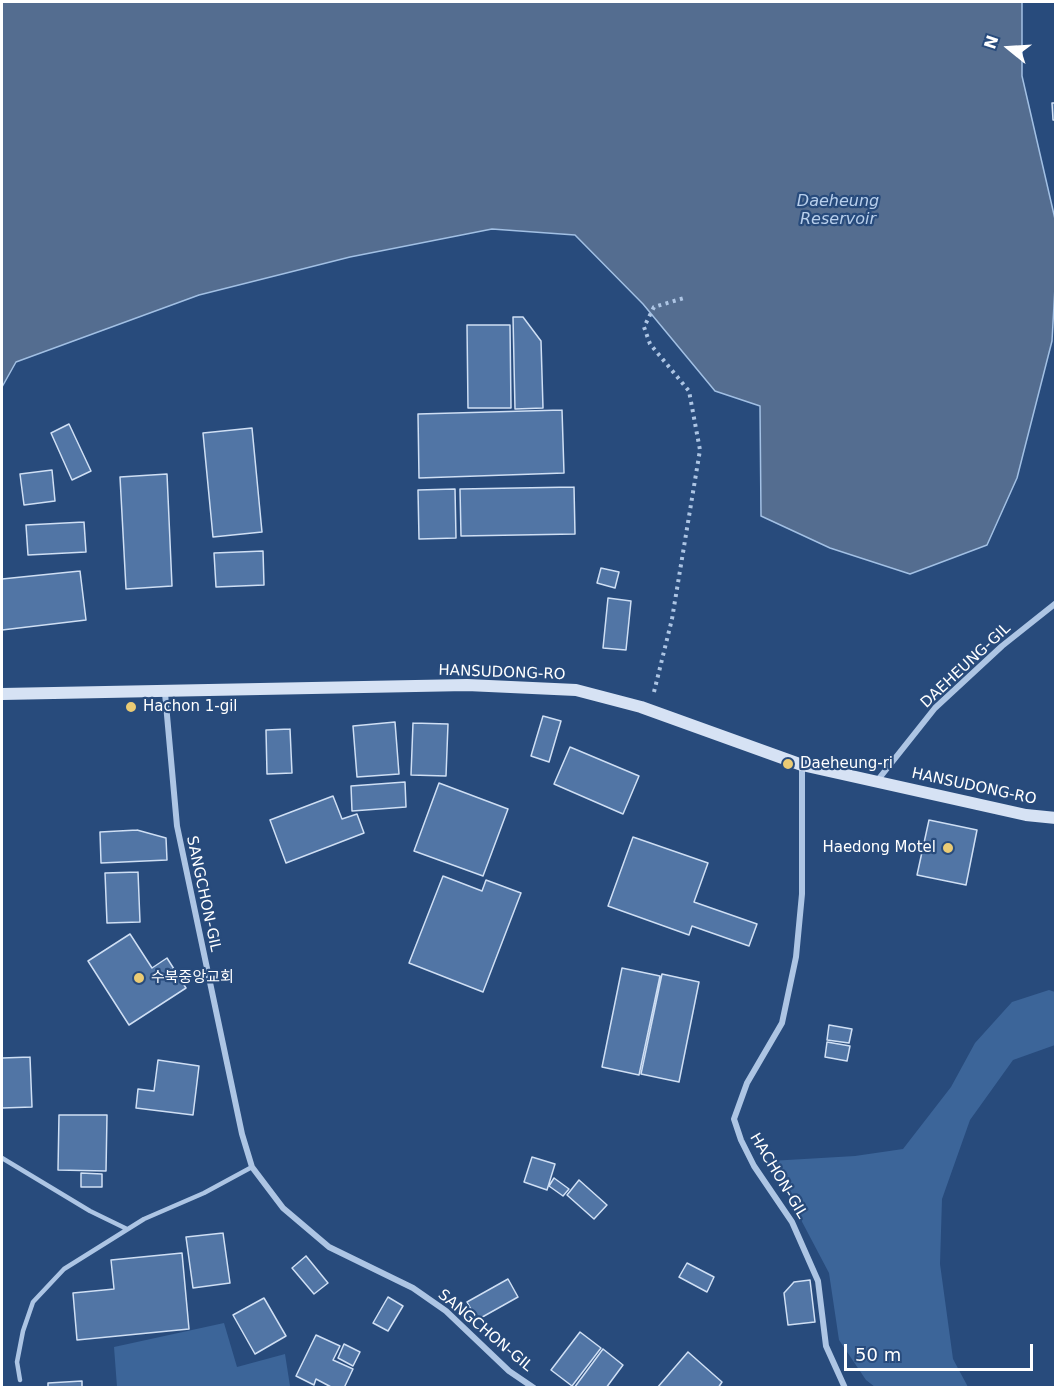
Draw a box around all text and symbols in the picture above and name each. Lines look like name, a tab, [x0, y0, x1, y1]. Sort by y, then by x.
north arrow	[979, 18, 1039, 78]
text: N	[980, 33, 1003, 52]
water label: Daeheung Reservoir	[797, 192, 879, 230]
street label: DAEHEUNG-GIL	[917, 620, 1015, 712]
street label: HANSUDONG-RO	[438, 662, 566, 684]
place label: Hachon 1-gil	[143, 698, 237, 716]
marker: Hachon 1-gil	[124, 700, 138, 714]
place label: Daeheung-ri	[800, 755, 893, 773]
marker: Daeheung-ri	[781, 757, 795, 771]
street label: HANSUDONG-RO	[910, 765, 1038, 809]
street label: SANGCHON-GIL	[182, 834, 224, 954]
place label: Haedong Motel	[822, 839, 936, 857]
marker: Haedong Motel	[941, 841, 955, 855]
place label: 수북중앙교회	[151, 969, 234, 987]
marker: 수북중앙교회	[132, 971, 146, 985]
street label: HACHON-GIL	[745, 1130, 811, 1222]
street label: SANGCHON-GIL	[434, 1286, 536, 1376]
scale bar	[847, 1332, 1036, 1370]
text: 50 m	[855, 1344, 901, 1365]

